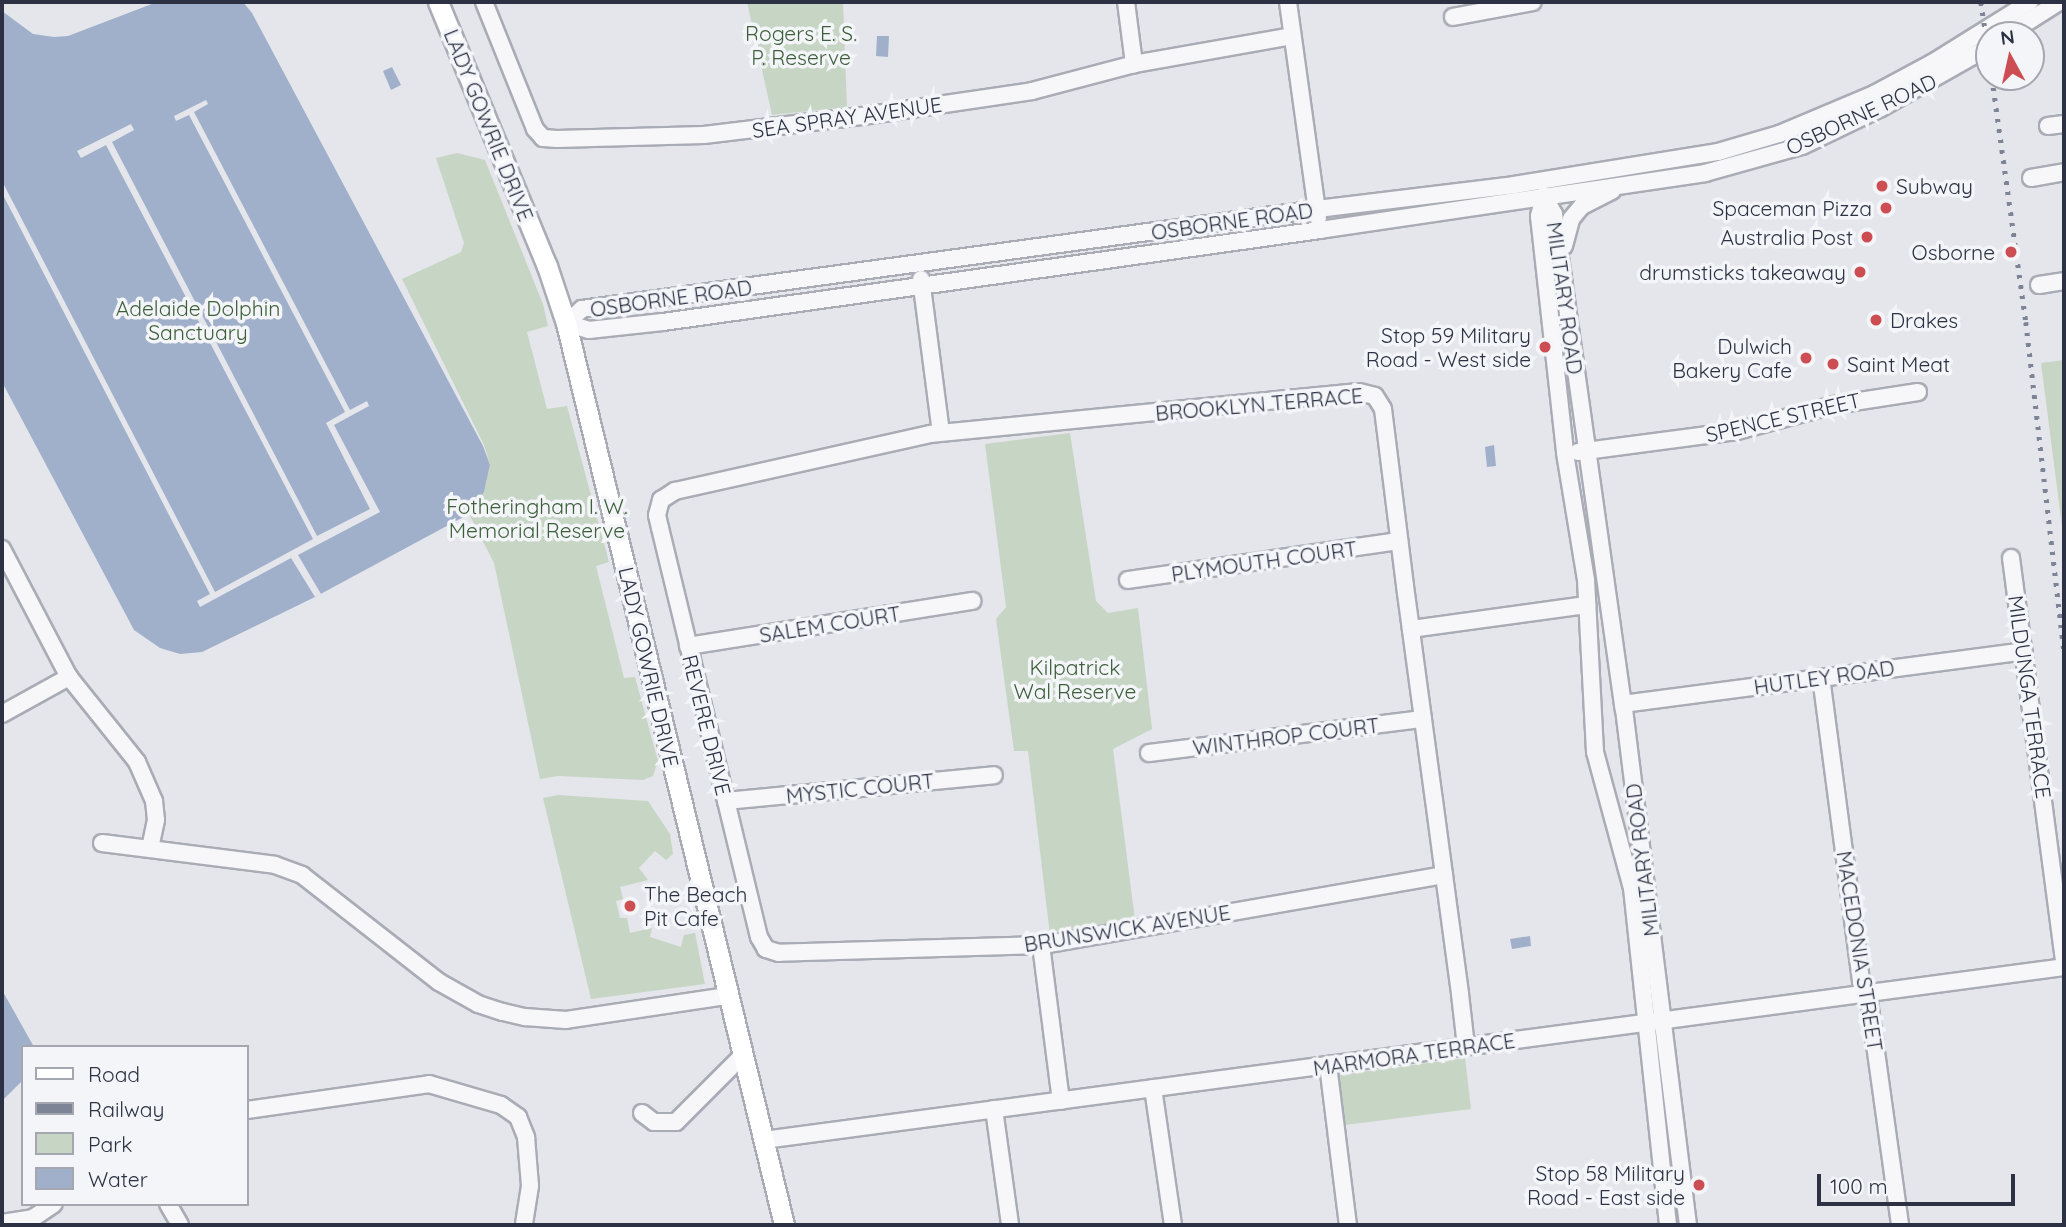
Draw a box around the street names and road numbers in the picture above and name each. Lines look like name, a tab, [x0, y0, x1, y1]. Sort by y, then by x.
street label: LADY GOWRIE DRIVE	[439, 25, 539, 225]
street label: OSBORNE ROAD	[1782, 68, 1940, 160]
street label: SEA SPRAY AVENUE	[751, 91, 943, 143]
street label: OSBORNE ROAD	[1149, 197, 1315, 245]
street label: MILITARY ROAD	[1542, 220, 1588, 376]
street label: OSBORNE ROAD	[588, 274, 754, 322]
street label: BROOKLYN TERRACE	[1154, 382, 1364, 426]
street label: SPENCE STREET	[1703, 387, 1863, 447]
street label: PLYMOUTH COURT	[1169, 535, 1359, 587]
street label: LADY GOWRIE DRIVE	[614, 564, 684, 770]
street label: MILDUNGA TERRACE	[2003, 594, 2057, 800]
street label: SALEM COURT	[758, 600, 902, 648]
street label: REVERE DRIVE	[677, 652, 737, 798]
street label: HUTLEY ROAD	[1752, 655, 1896, 699]
street label: WINTHROP COURT	[1191, 712, 1381, 760]
street label: MYSTIC COURT	[785, 768, 935, 808]
street label: MILITARY ROAD	[1620, 782, 1664, 938]
street label: MACEDONIA STREET	[1832, 849, 1888, 1053]
street label: BRUNSWICK AVENUE	[1022, 899, 1232, 957]
street label: MARMORA TERRACE	[1311, 1027, 1517, 1081]

